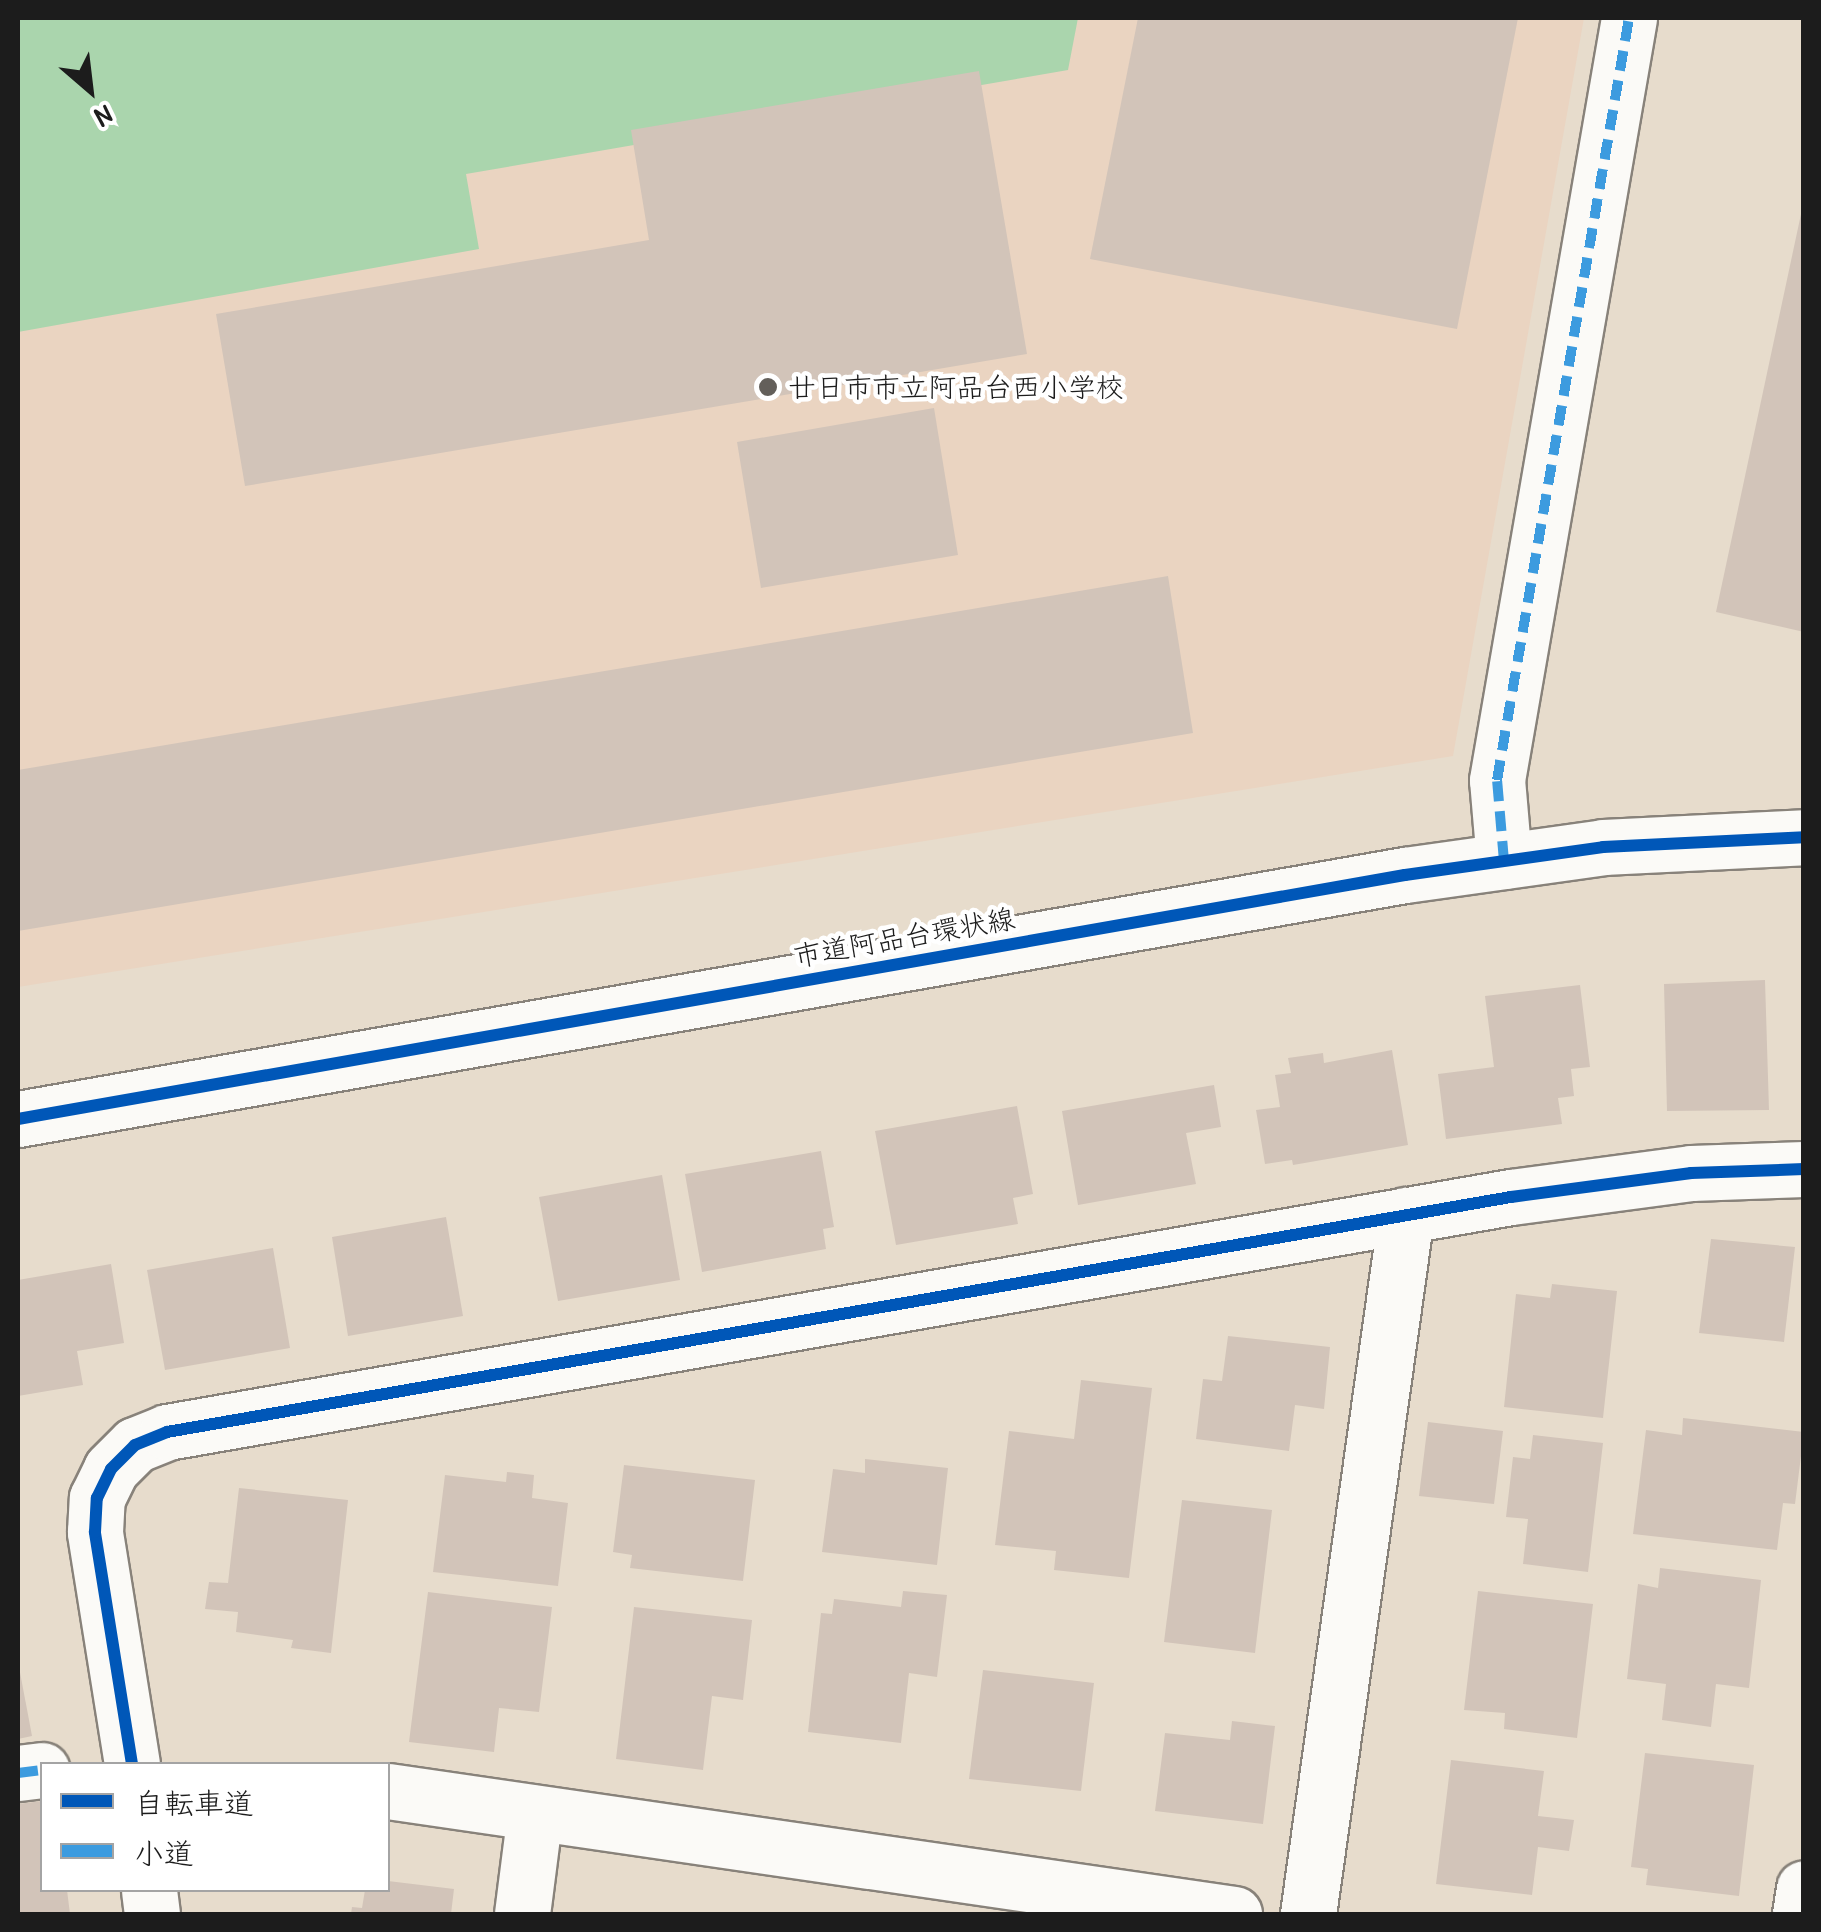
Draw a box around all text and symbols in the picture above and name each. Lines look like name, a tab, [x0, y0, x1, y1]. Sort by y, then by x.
north arrow	[40, 40, 140, 140]
text: N	[89, 96, 120, 137]
place label: 廿日市市立阿品台西小学校	[788, 370, 1124, 404]
marker: 廿日市市立阿品台西小学校	[757, 376, 779, 398]
street label: 市道阿品台環状線	[791, 901, 1017, 973]
legend	[40, 1762, 390, 1892]
text: 自転車道	[134, 1783, 254, 1823]
text: 小道	[134, 1833, 194, 1873]

